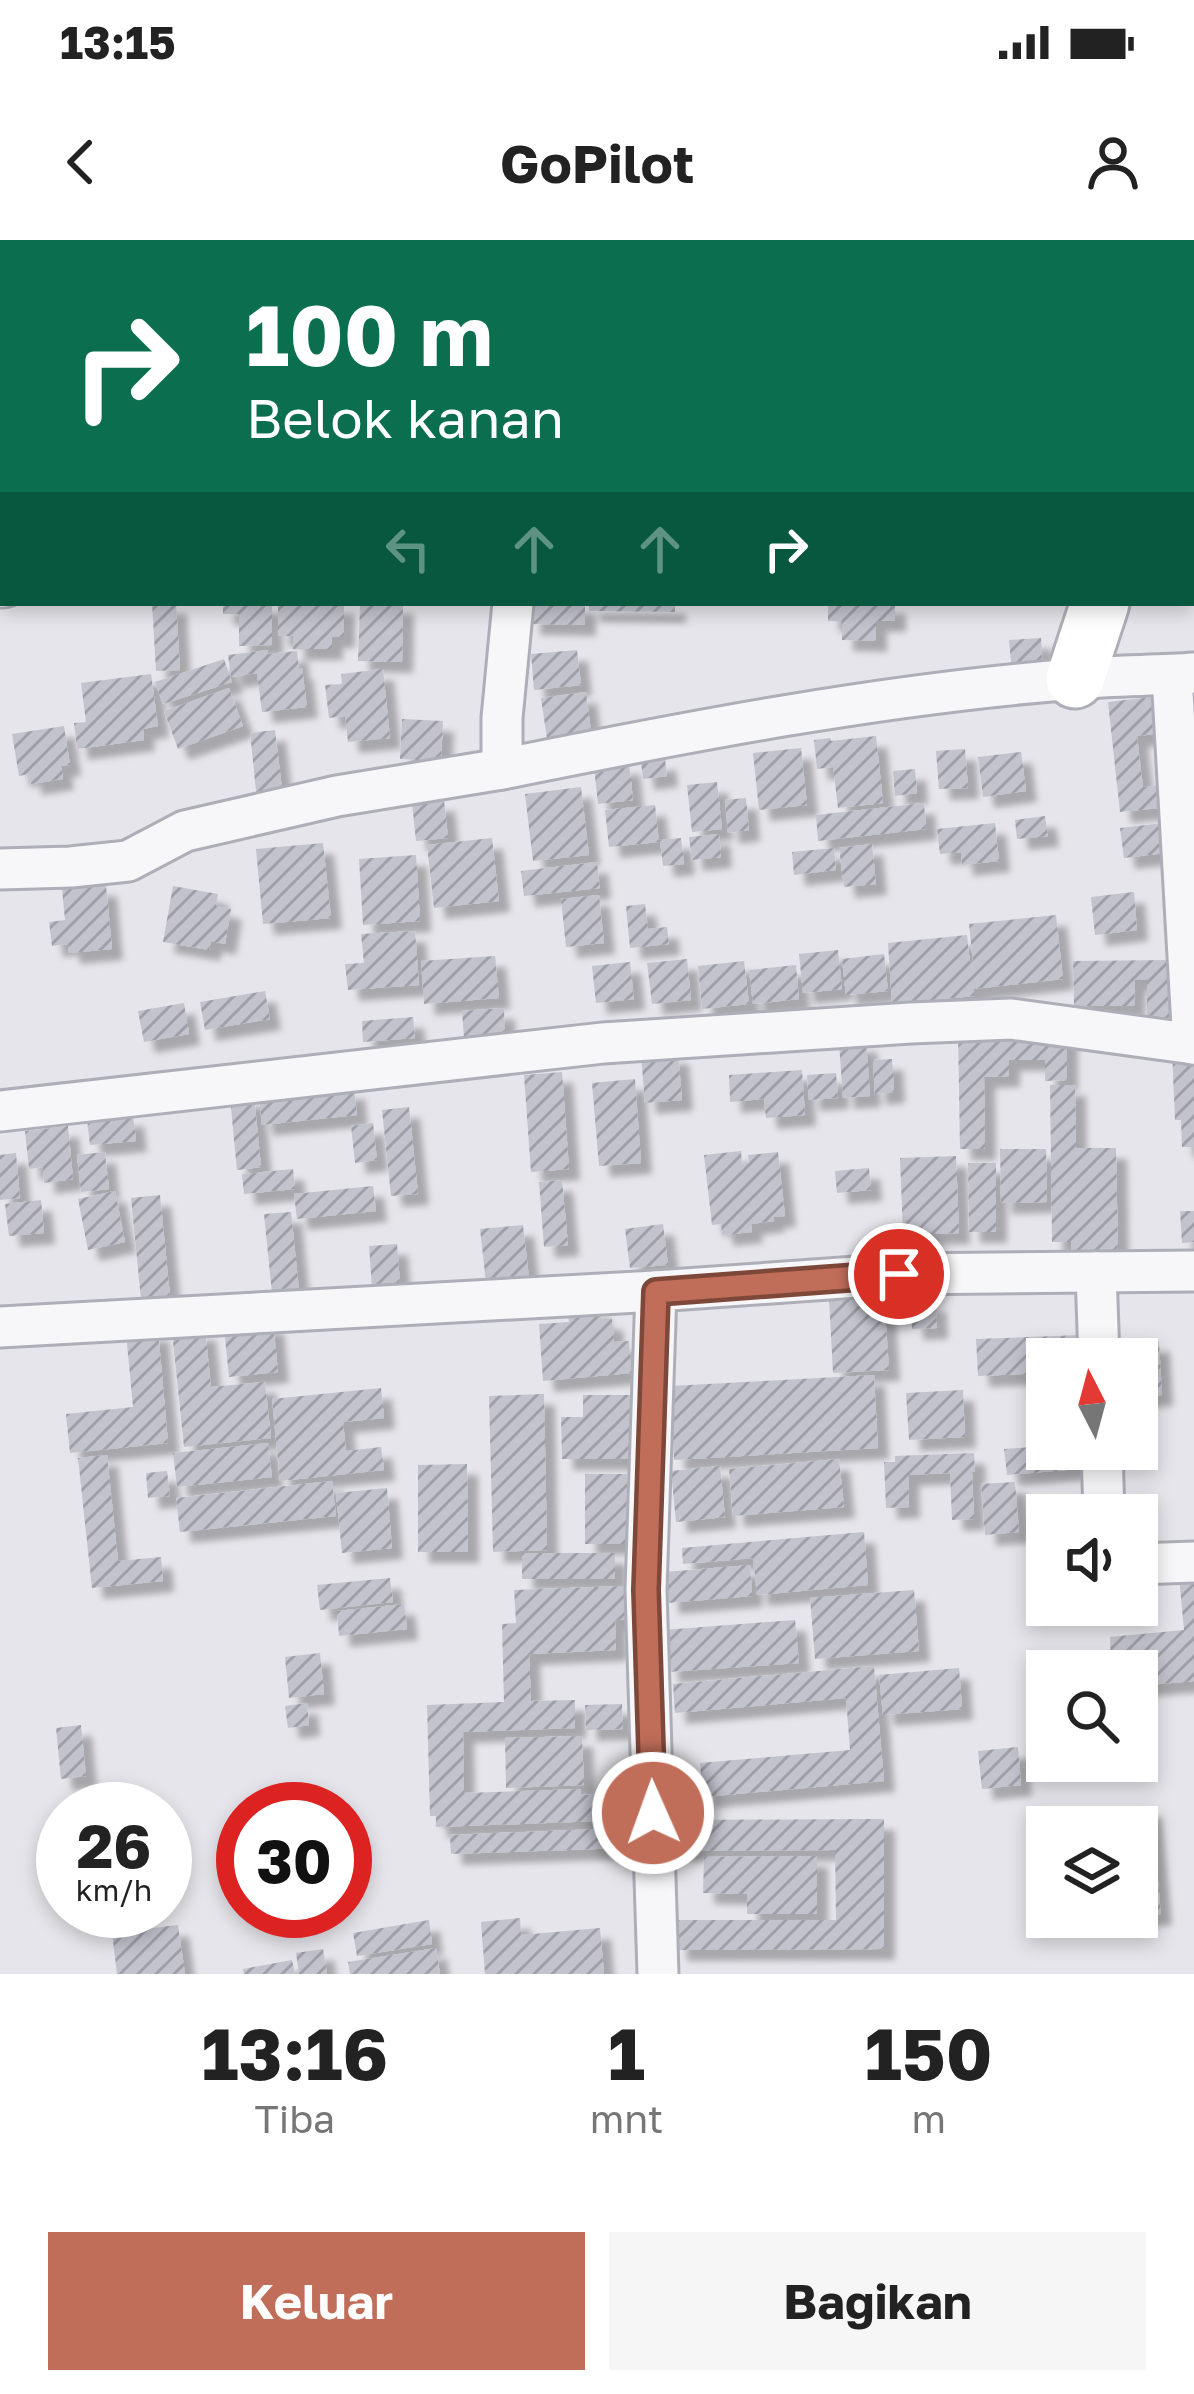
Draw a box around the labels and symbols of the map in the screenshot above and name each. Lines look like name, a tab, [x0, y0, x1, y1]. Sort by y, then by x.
pin	[848, 1223, 950, 1325]
north arrow	[1026, 1338, 1158, 1470]
position arrow	[590, 1750, 716, 1876]
speed limit sign: 30	[216, 1782, 372, 1938]

